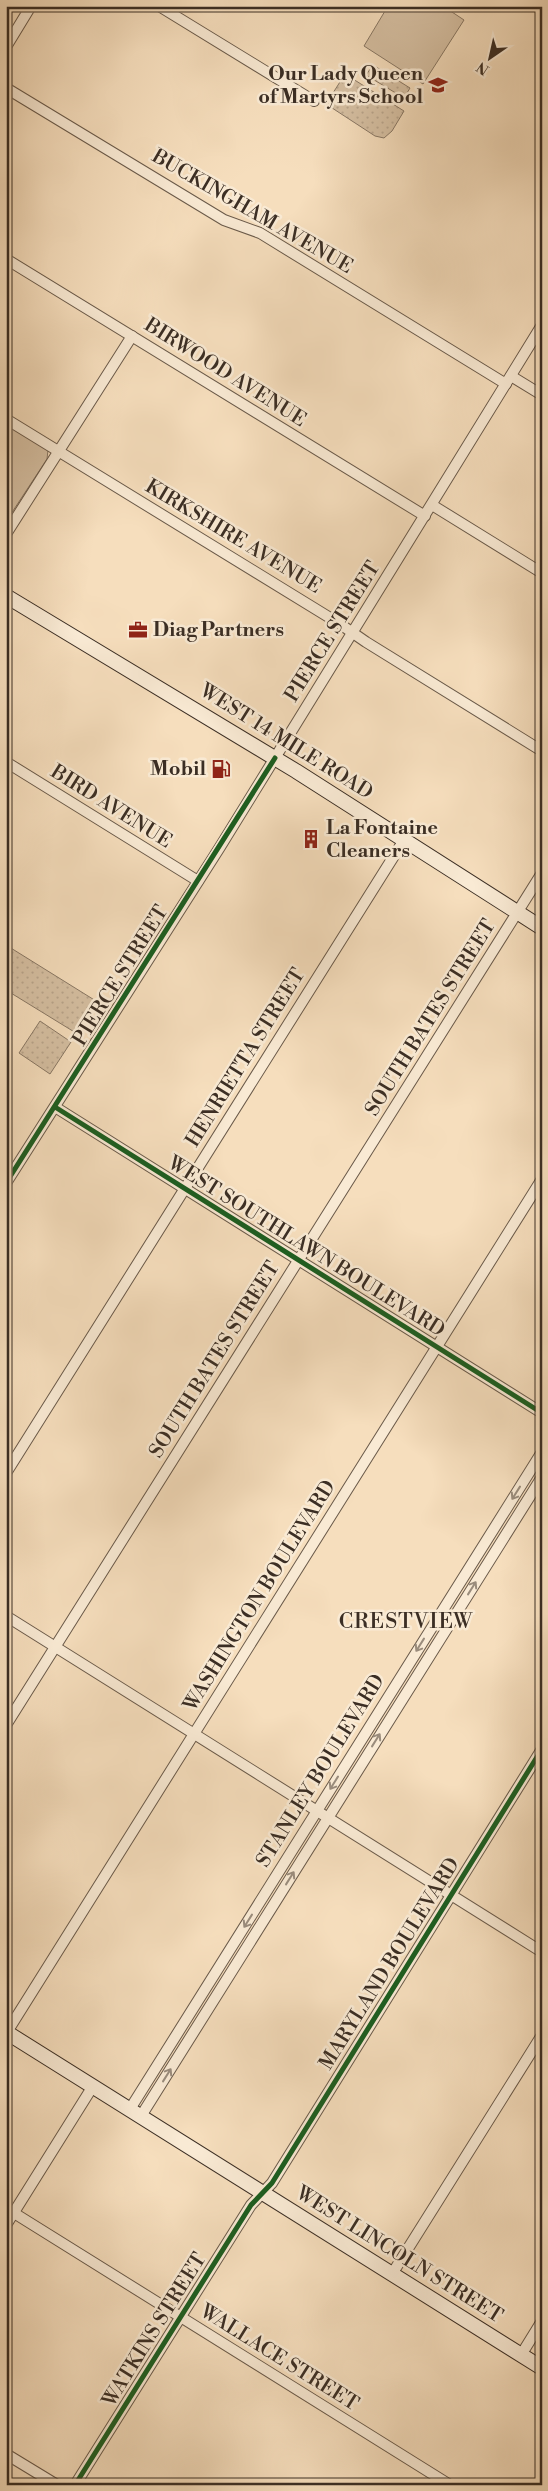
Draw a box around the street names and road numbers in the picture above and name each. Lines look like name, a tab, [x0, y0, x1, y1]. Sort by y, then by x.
street label: BUCKINGHAM AVENUE	[146, 144, 357, 280]
street label: BIRWOOD AVENUE	[139, 313, 311, 433]
street label: KIRKSHIRE AVENUE	[140, 474, 326, 600]
street label: PIERCE STREET	[280, 557, 386, 707]
street label: WEST 14 MILE ROAD	[194, 678, 377, 805]
street label: BIRD AVENUE	[45, 759, 176, 854]
street label: PIERCE STREET	[68, 901, 174, 1051]
street label: SOUTH BATES STREET	[360, 915, 502, 1121]
street label: HENRIETTA STREET	[181, 964, 311, 1152]
street label: WEST SOUTHLAWN BOULEVARD	[162, 1151, 449, 1343]
street label: SOUTH BATES STREET	[144, 1257, 286, 1463]
street label: WASHINGTON BOULEVARD	[178, 1476, 342, 1717]
street label: STANLEY BOULEVARD	[251, 1670, 391, 1872]
street label: MARYLAND BOULEVARD	[314, 1853, 466, 2075]
street label: WEST LINCOLN STREET	[290, 2180, 507, 2329]
street label: WATKINS STREET	[97, 2248, 212, 2412]
street label: WALLACE STREET	[194, 2299, 363, 2417]

